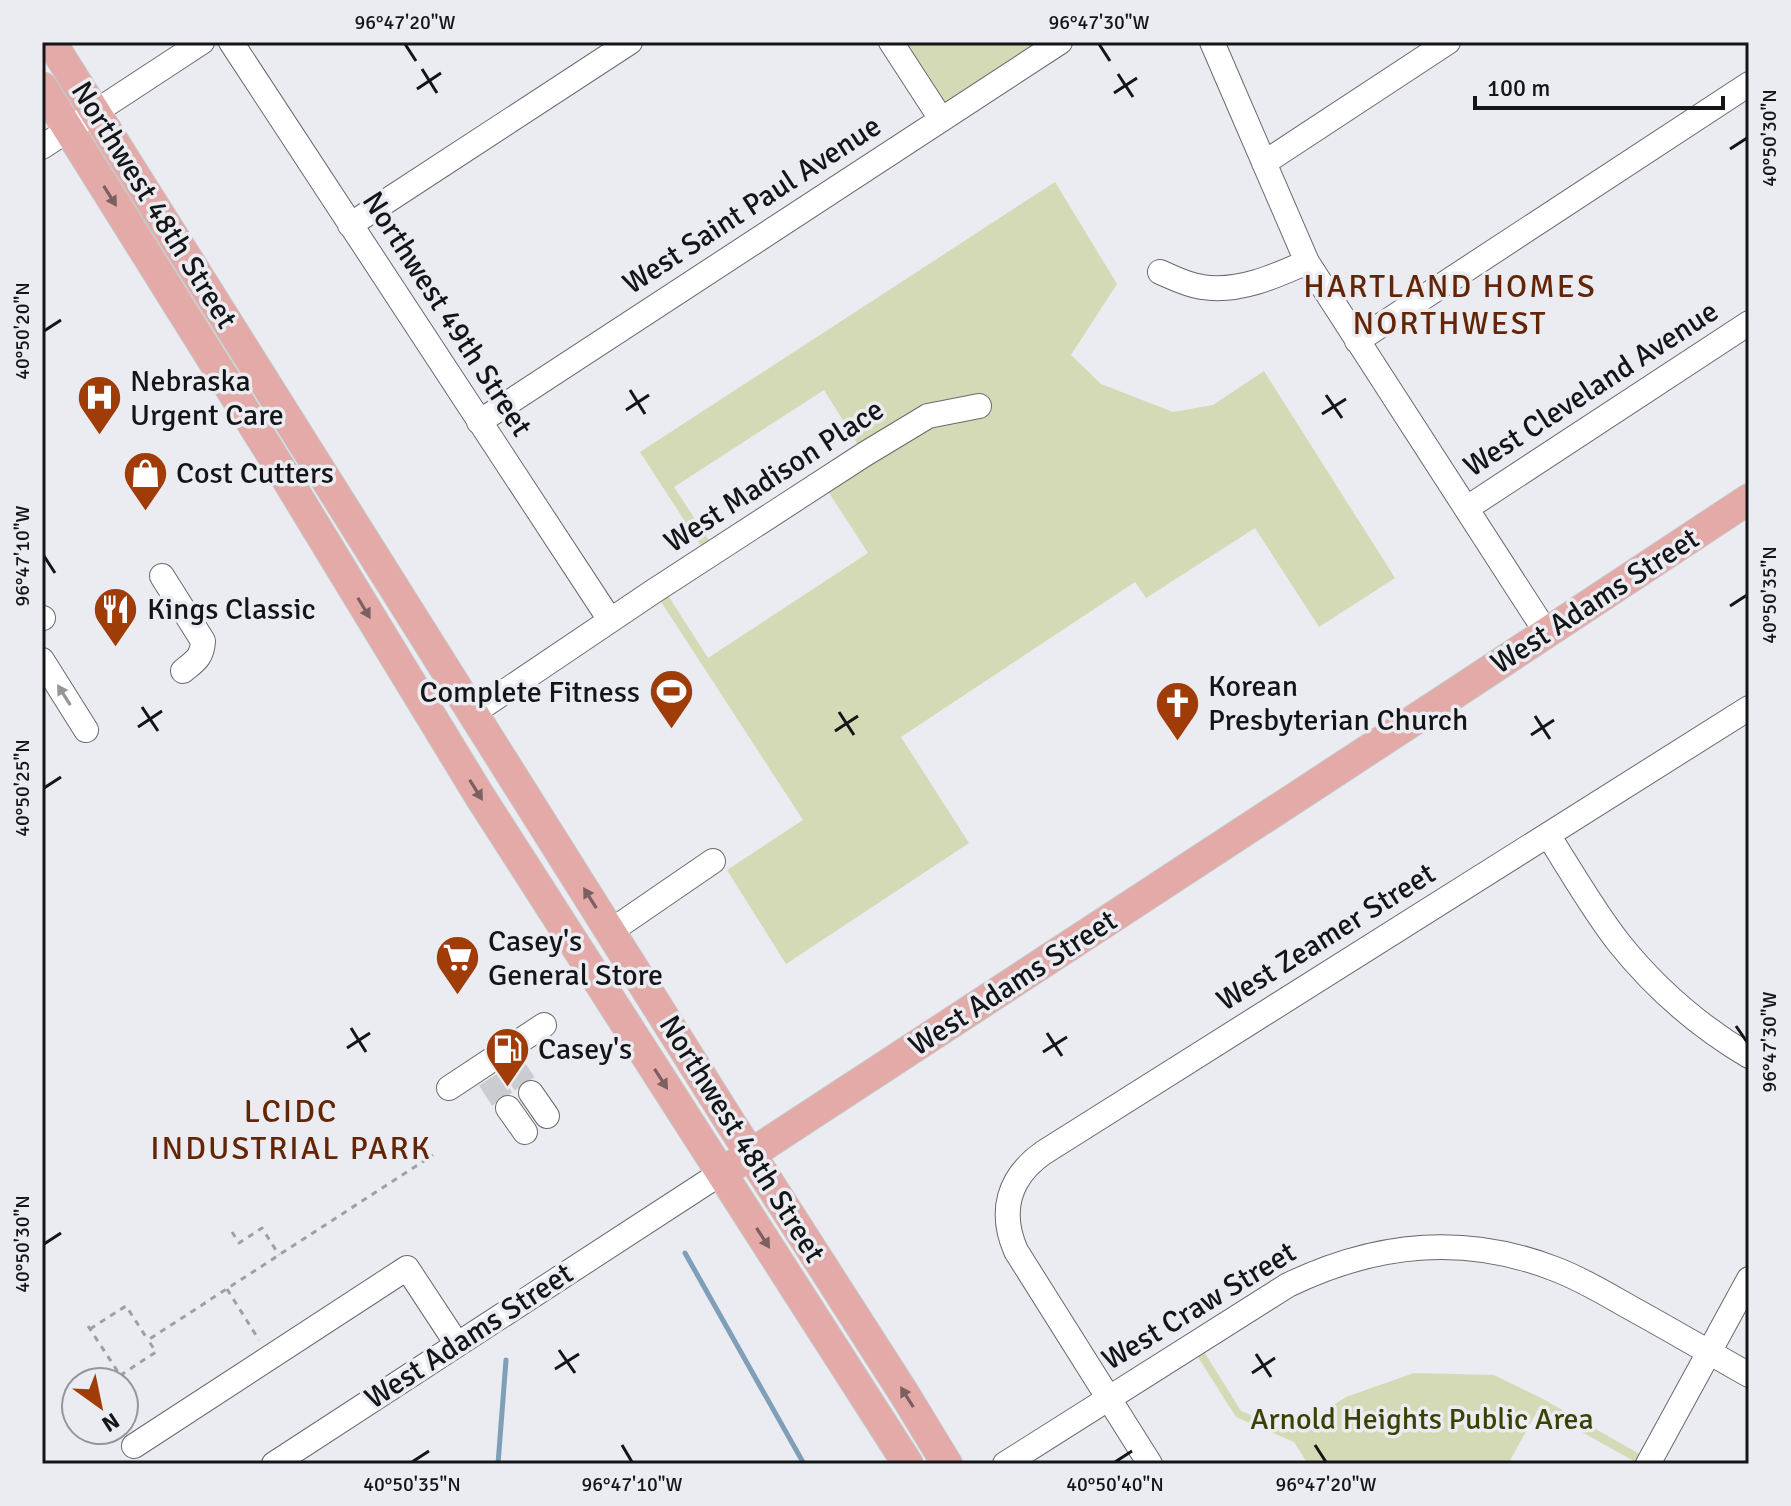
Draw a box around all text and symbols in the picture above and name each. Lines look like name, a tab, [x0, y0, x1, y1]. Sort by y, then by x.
text: 96°47'20"W	[354, 10, 456, 35]
text: 96°47'30"W	[1048, 10, 1150, 35]
scale bar	[1475, 60, 1723, 110]
text: 100 m	[1487, 73, 1550, 103]
street label: Northwest 48th Street	[63, 75, 245, 335]
text: 40°50'30"N	[1757, 89, 1782, 187]
street label: West Saint Paul Avenue	[616, 108, 888, 302]
one-way arrow	[103, 185, 117, 207]
street label: Northwest 49th Street	[354, 185, 540, 443]
district label: HARTLAND HOMES NORTHWEST	[1303, 267, 1597, 343]
text: 40°50'20"N	[10, 282, 35, 380]
street label: West Cleveland Avenue	[1457, 293, 1725, 485]
place label: Nebraska Urgent Care	[130, 363, 284, 434]
hospital icon: Nebraska Urgent Care	[75, 374, 123, 437]
street label: West Madison Place	[657, 391, 891, 561]
shop icon: Cost Cutters	[121, 449, 169, 512]
place label: Cost Cutters	[176, 455, 334, 492]
text: 96°47'10"W	[10, 505, 35, 607]
street label: West Adams Street	[1484, 520, 1706, 682]
text: 40°50'35"N	[1757, 546, 1782, 644]
restaurant icon: Kings Classic	[92, 585, 140, 648]
place label: Kings Classic	[147, 591, 316, 628]
one-way arrow	[357, 597, 371, 619]
sports icon: Complete Fitness	[647, 668, 695, 731]
place label: Korean Presbyterian Church	[1208, 668, 1468, 739]
place label: Complete Fitness	[420, 674, 640, 711]
church icon: Korean Presbyterian Church	[1153, 679, 1201, 742]
one-way arrow	[57, 684, 71, 706]
text: 40°50'25"N	[10, 739, 35, 837]
one-way arrow	[468, 779, 482, 801]
street label: West Zeamer Street	[1210, 855, 1442, 1019]
one-way arrow	[584, 887, 598, 909]
street label: West Adams Street	[902, 902, 1124, 1064]
place label: Casey's General Store	[488, 923, 663, 994]
supermarket icon: Casey's General Store	[433, 934, 481, 997]
text: 96°47'30"W	[1757, 991, 1782, 1093]
street label: Northwest 48th Street	[651, 1009, 833, 1269]
fuel station icon: Casey's	[483, 1025, 531, 1088]
place label: Casey's	[538, 1031, 632, 1068]
one-way arrow	[654, 1069, 669, 1090]
district label: LCIDC INDUSTRIAL PARK	[150, 1092, 432, 1168]
text: 40°50'30"N	[10, 1195, 35, 1293]
one-way arrow	[756, 1228, 771, 1249]
street label: West Craw Street	[1095, 1234, 1303, 1378]
street label: West Adams Street	[358, 1255, 580, 1417]
north arrow	[60, 1366, 140, 1446]
one-way arrow	[900, 1386, 914, 1408]
park label: Arnold Heights Public Area	[1250, 1401, 1594, 1438]
text: N	[97, 1407, 124, 1438]
text: 40°50'35"N	[363, 1472, 461, 1497]
text: 96°47'10"W	[581, 1472, 683, 1497]
text: 40°50'40"N	[1066, 1472, 1164, 1497]
text: 96°47'20"W	[1275, 1472, 1377, 1497]

